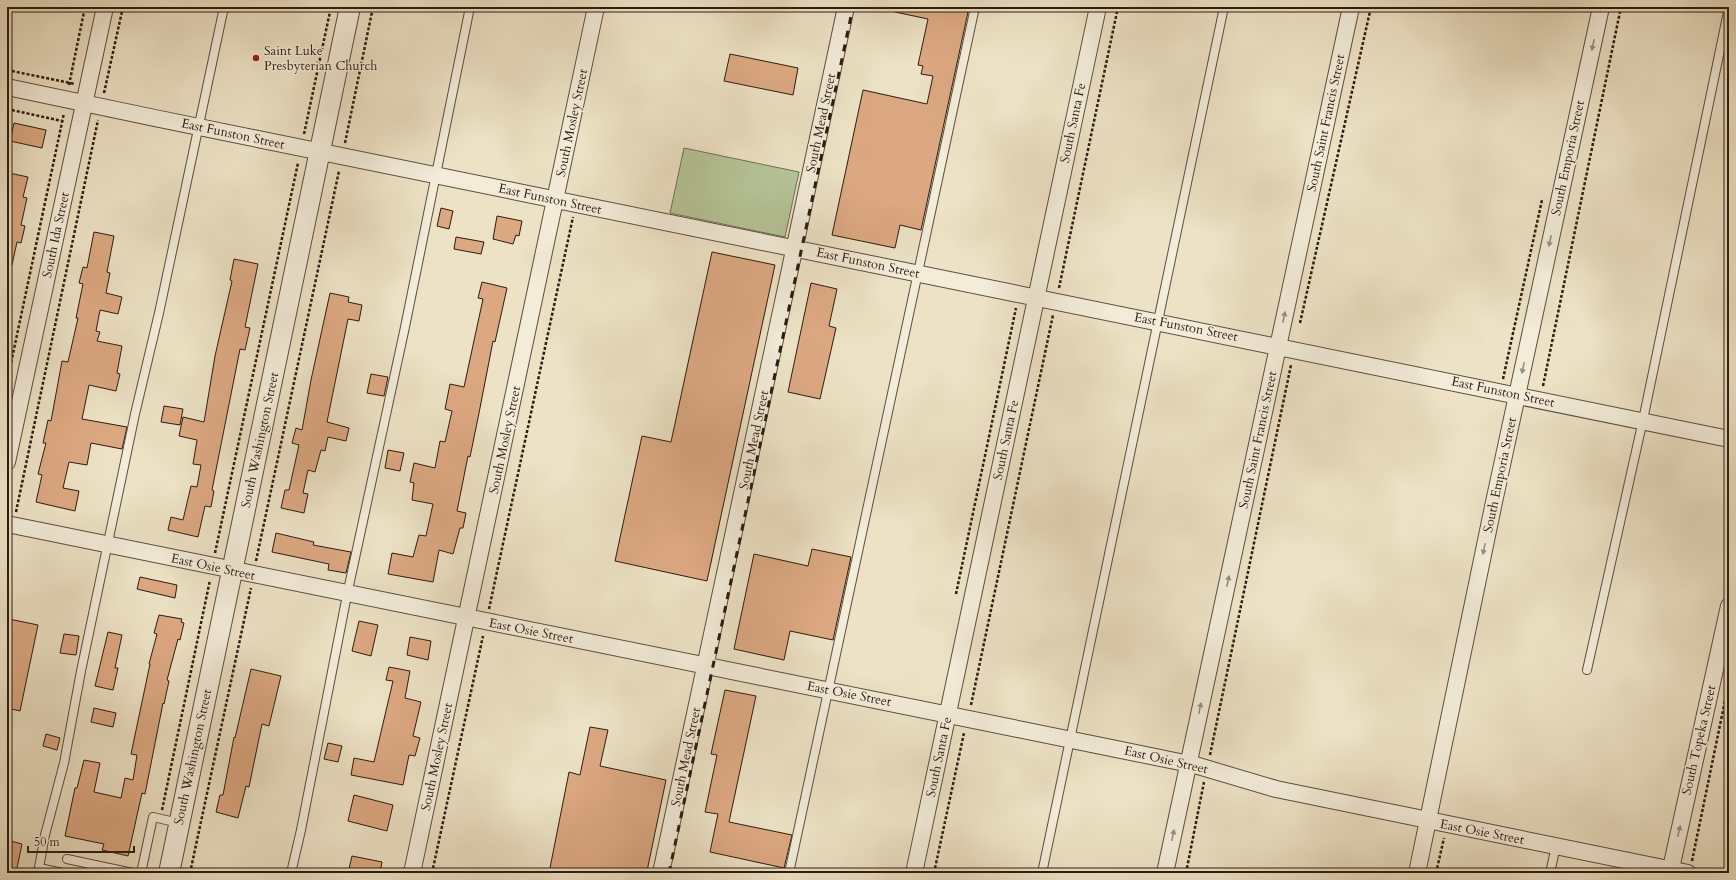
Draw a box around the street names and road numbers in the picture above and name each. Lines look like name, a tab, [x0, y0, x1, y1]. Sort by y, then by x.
street label: South Saint Francis Street	[1303, 53, 1349, 193]
street label: South Mosley Street	[552, 67, 592, 179]
street label: South Mead Street	[802, 72, 840, 174]
street label: South Santa Fe	[1056, 81, 1090, 165]
street label: South Emporia Street	[1547, 99, 1589, 217]
street label: East Funston Street	[180, 114, 286, 154]
street label: East Funston Street	[497, 179, 603, 219]
street label: South Ida Street	[38, 191, 74, 279]
street label: East Funston Street	[815, 243, 921, 283]
street label: East Funston Street	[1133, 308, 1239, 346]
street label: South Washington Street	[237, 370, 283, 510]
street label: South Saint Francis Street	[1235, 370, 1281, 510]
street label: East Funston Street	[1450, 372, 1556, 412]
street label: South Mosley Street	[485, 384, 525, 496]
street label: South Mead Street	[735, 389, 773, 491]
street label: South Santa Fe	[989, 398, 1023, 482]
street label: South Emporia Street	[1479, 416, 1521, 534]
street label: East Osie Street	[169, 549, 257, 585]
street label: East Osie Street	[487, 614, 575, 648]
street label: East Osie Street	[805, 677, 893, 711]
street label: South Topeka Street	[1678, 683, 1720, 797]
street label: South Washington Street	[170, 687, 216, 827]
street label: South Mosley Street	[417, 701, 457, 813]
street label: South Mead Street	[667, 706, 705, 808]
street label: South Santa Fe	[922, 715, 956, 799]
street label: East Osie Street	[1122, 742, 1210, 778]
street label: East Osie Street	[1438, 815, 1526, 849]

